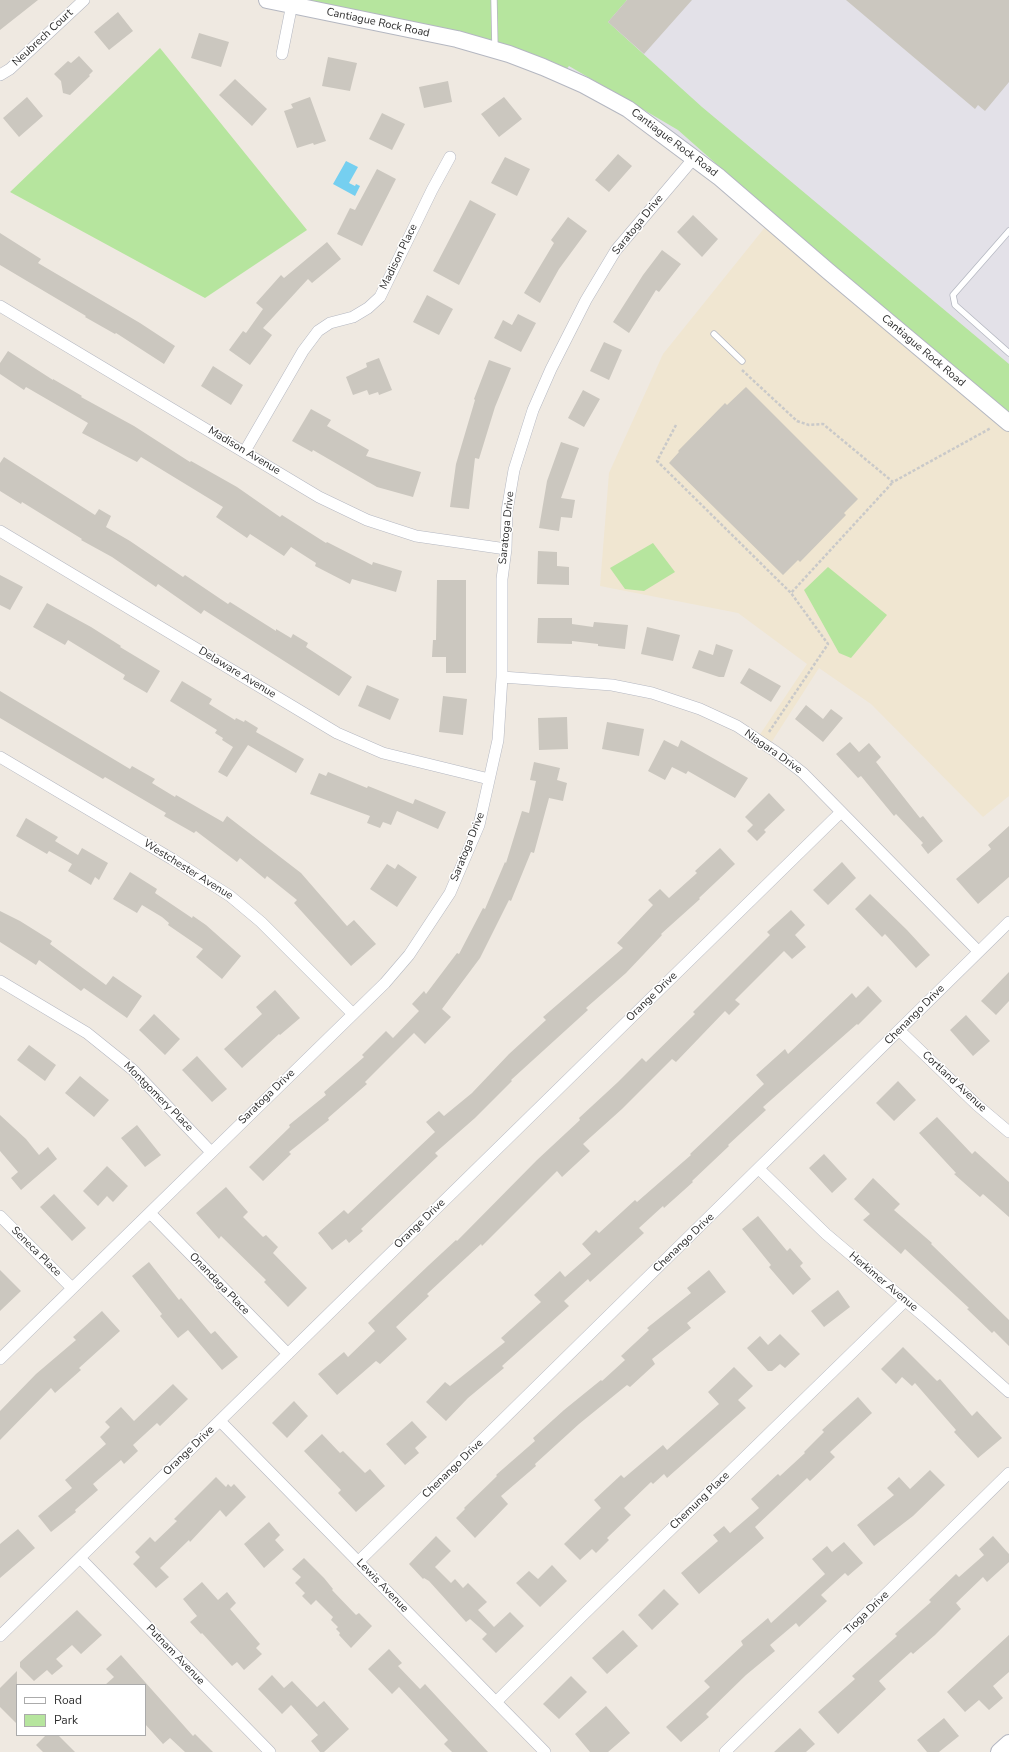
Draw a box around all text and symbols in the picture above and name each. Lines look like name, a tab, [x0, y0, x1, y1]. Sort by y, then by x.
street label: Cantiague Rock Road	[325, 6, 431, 40]
street label: Neubrech Court	[10, 7, 76, 69]
street label: Cantiague Rock Road	[628, 106, 720, 180]
street label: Saratoga Drive	[610, 192, 666, 258]
street label: Madison Place	[377, 222, 421, 292]
street label: Cantiague Rock Road	[878, 312, 968, 390]
street label: Madison Avenue	[205, 424, 283, 478]
street label: Saratoga Drive	[497, 491, 517, 565]
street label: Delaware Avenue	[196, 645, 278, 701]
street label: Niagara Drive	[742, 727, 804, 777]
street label: Saratoga Drive	[448, 810, 488, 884]
street label: Westchester Avenue	[141, 837, 235, 903]
street label: Orange Drive	[624, 969, 680, 1025]
street label: Chenango Drive	[882, 982, 948, 1048]
street label: Cortland Avenue	[919, 1049, 989, 1115]
street label: Montgomery Place	[120, 1059, 196, 1135]
street label: Saratoga Drive	[236, 1067, 298, 1127]
street label: Orange Drive	[392, 1196, 448, 1252]
street label: Chenango Drive	[651, 1211, 717, 1275]
street label: Seneca Place	[8, 1224, 64, 1280]
street label: Herkimer Avenue	[846, 1249, 920, 1315]
street label: Onandaga Place	[186, 1250, 252, 1318]
street label: Orange Drive	[161, 1423, 217, 1479]
street label: Chenango Drive	[420, 1437, 486, 1501]
street label: Chemung Place	[668, 1469, 732, 1533]
street label: Lewis Avenue	[353, 1557, 411, 1615]
street label: Tioga Drive	[842, 1589, 892, 1637]
street label: Putnam Avenue	[143, 1622, 207, 1688]
legend	[16, 1684, 146, 1736]
text: Road	[54, 1692, 82, 1708]
text: Park	[54, 1712, 78, 1728]

